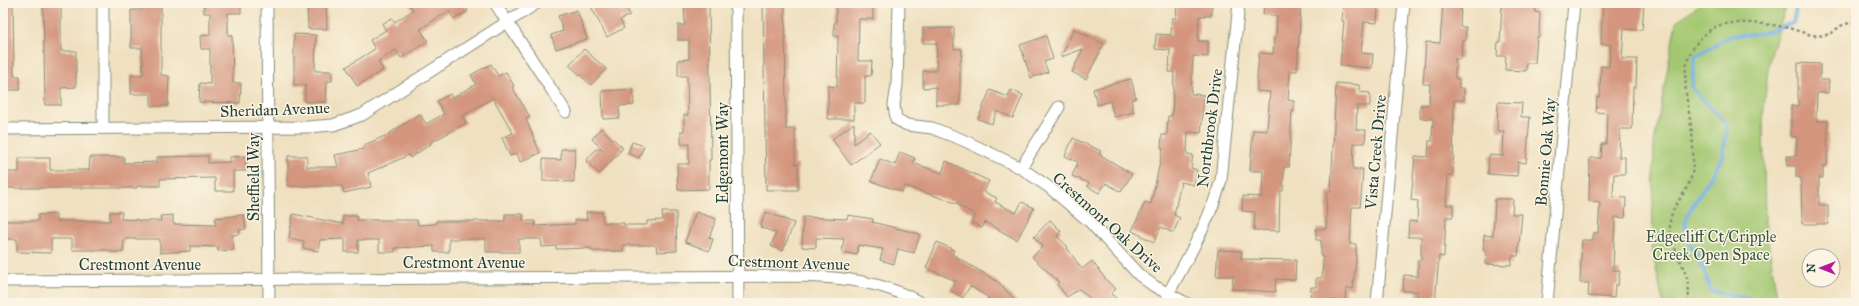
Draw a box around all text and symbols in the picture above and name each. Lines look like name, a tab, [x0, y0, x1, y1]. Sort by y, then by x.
street label: Northbrook Drive	[1193, 67, 1226, 189]
street label: Vista Creek Drive	[1361, 94, 1390, 211]
street label: Bonnie Oak Way	[1531, 97, 1560, 207]
street label: Sheridan Avenue	[220, 98, 331, 121]
street label: Edgemont Way	[713, 102, 733, 204]
street label: Sheffield Way	[244, 132, 263, 221]
street label: Crestmont Oak Drive	[1049, 168, 1167, 277]
park label: Edgecliff Ct/Cripple Creek Open Space	[1645, 227, 1777, 264]
north arrow	[1801, 248, 1841, 288]
street label: Crestmont Avenue	[728, 251, 851, 274]
street label: Crestmont Avenue	[403, 253, 525, 272]
street label: Crestmont Avenue	[79, 255, 201, 274]
text: N	[1805, 263, 1818, 273]

